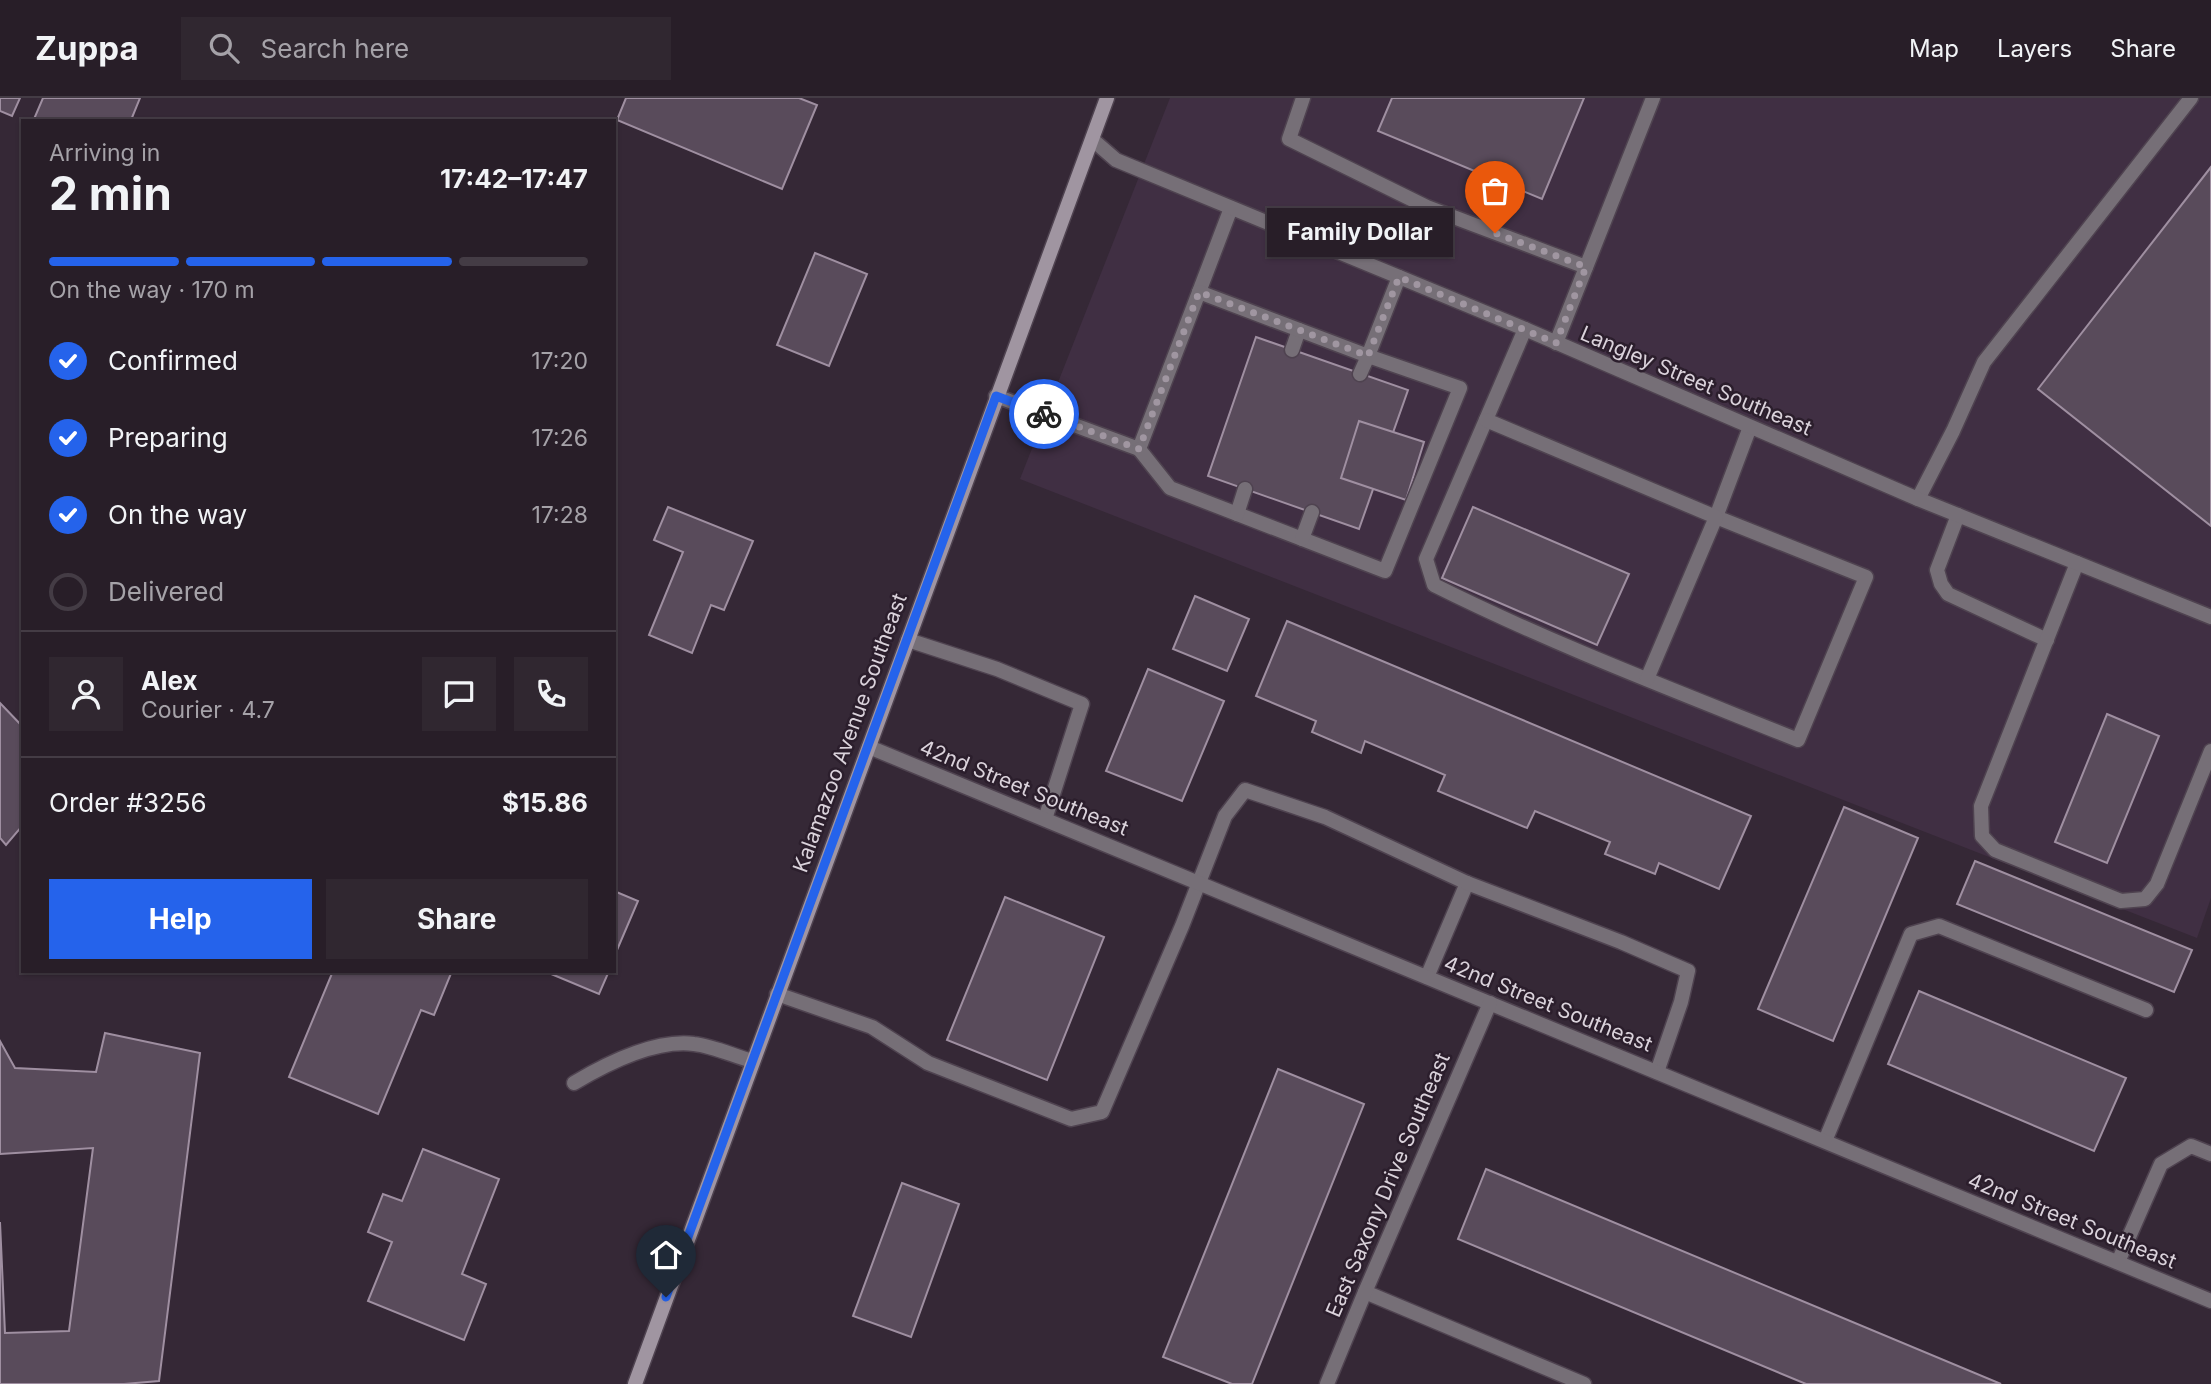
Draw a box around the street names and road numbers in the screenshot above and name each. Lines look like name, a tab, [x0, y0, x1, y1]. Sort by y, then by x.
street label: Langley Street Southeast	[1577, 320, 1816, 441]
street label: Kalamazoo Avenue Southeast	[787, 590, 912, 876]
street label: 42nd Street Southeast	[916, 734, 1132, 841]
street label: 42nd Street Southeast	[1440, 950, 1656, 1057]
street label: East Saxony Drive Southeast	[1320, 1049, 1455, 1321]
street label: 42nd Street Southeast	[1964, 1167, 2180, 1274]

